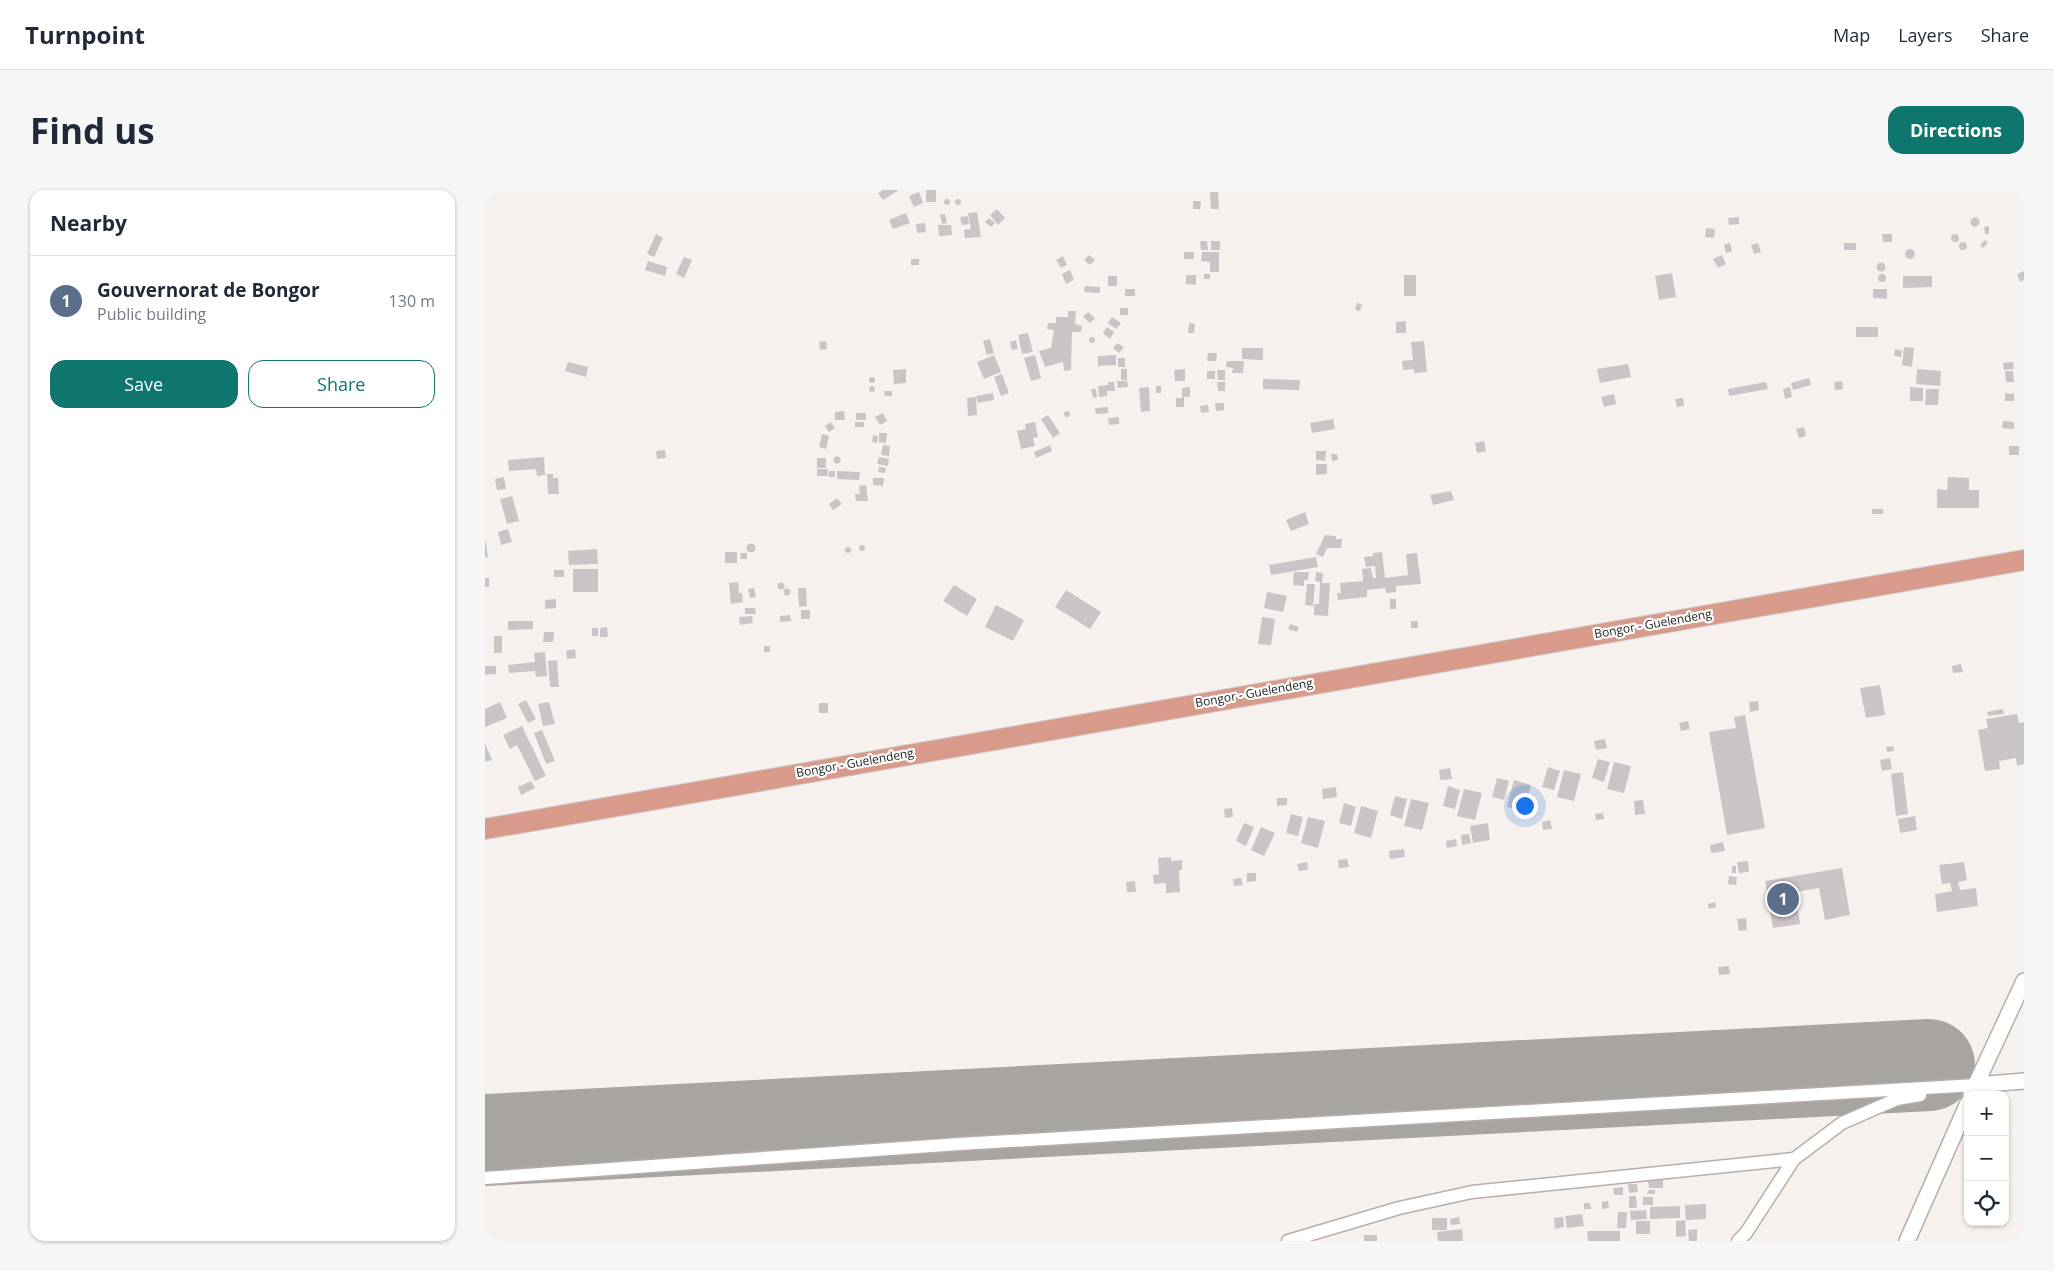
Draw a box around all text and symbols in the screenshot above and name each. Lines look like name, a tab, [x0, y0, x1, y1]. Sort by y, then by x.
text: Turnpoint	[25, 18, 145, 51]
text: Map	[1833, 23, 1870, 47]
text: Layers	[1898, 23, 1953, 47]
text: Share	[1981, 23, 2029, 47]
button: Directions	[1888, 106, 2024, 154]
text: Find us	[30, 107, 155, 154]
text: Nearby	[50, 209, 127, 237]
text: Gouvernorat de Bongor	[97, 277, 320, 303]
text: 1	[61, 290, 71, 312]
text: 130 m	[389, 290, 435, 312]
text: Public building	[97, 303, 206, 325]
button: Save	[50, 360, 238, 408]
button: Share	[248, 360, 435, 408]
street label: Bongor - Guelendeng	[1593, 605, 1713, 642]
street label: Bongor - Guelendeng	[1194, 674, 1314, 711]
street label: Bongor - Guelendeng	[795, 744, 915, 781]
your location	[1512, 793, 1538, 819]
pin: 1	[1767, 880, 1799, 918]
map controls	[1964, 1091, 2009, 1226]
button: +	[1964, 1091, 2009, 1136]
button: −	[1964, 1136, 2009, 1181]
button: locate	[1964, 1181, 2009, 1226]

